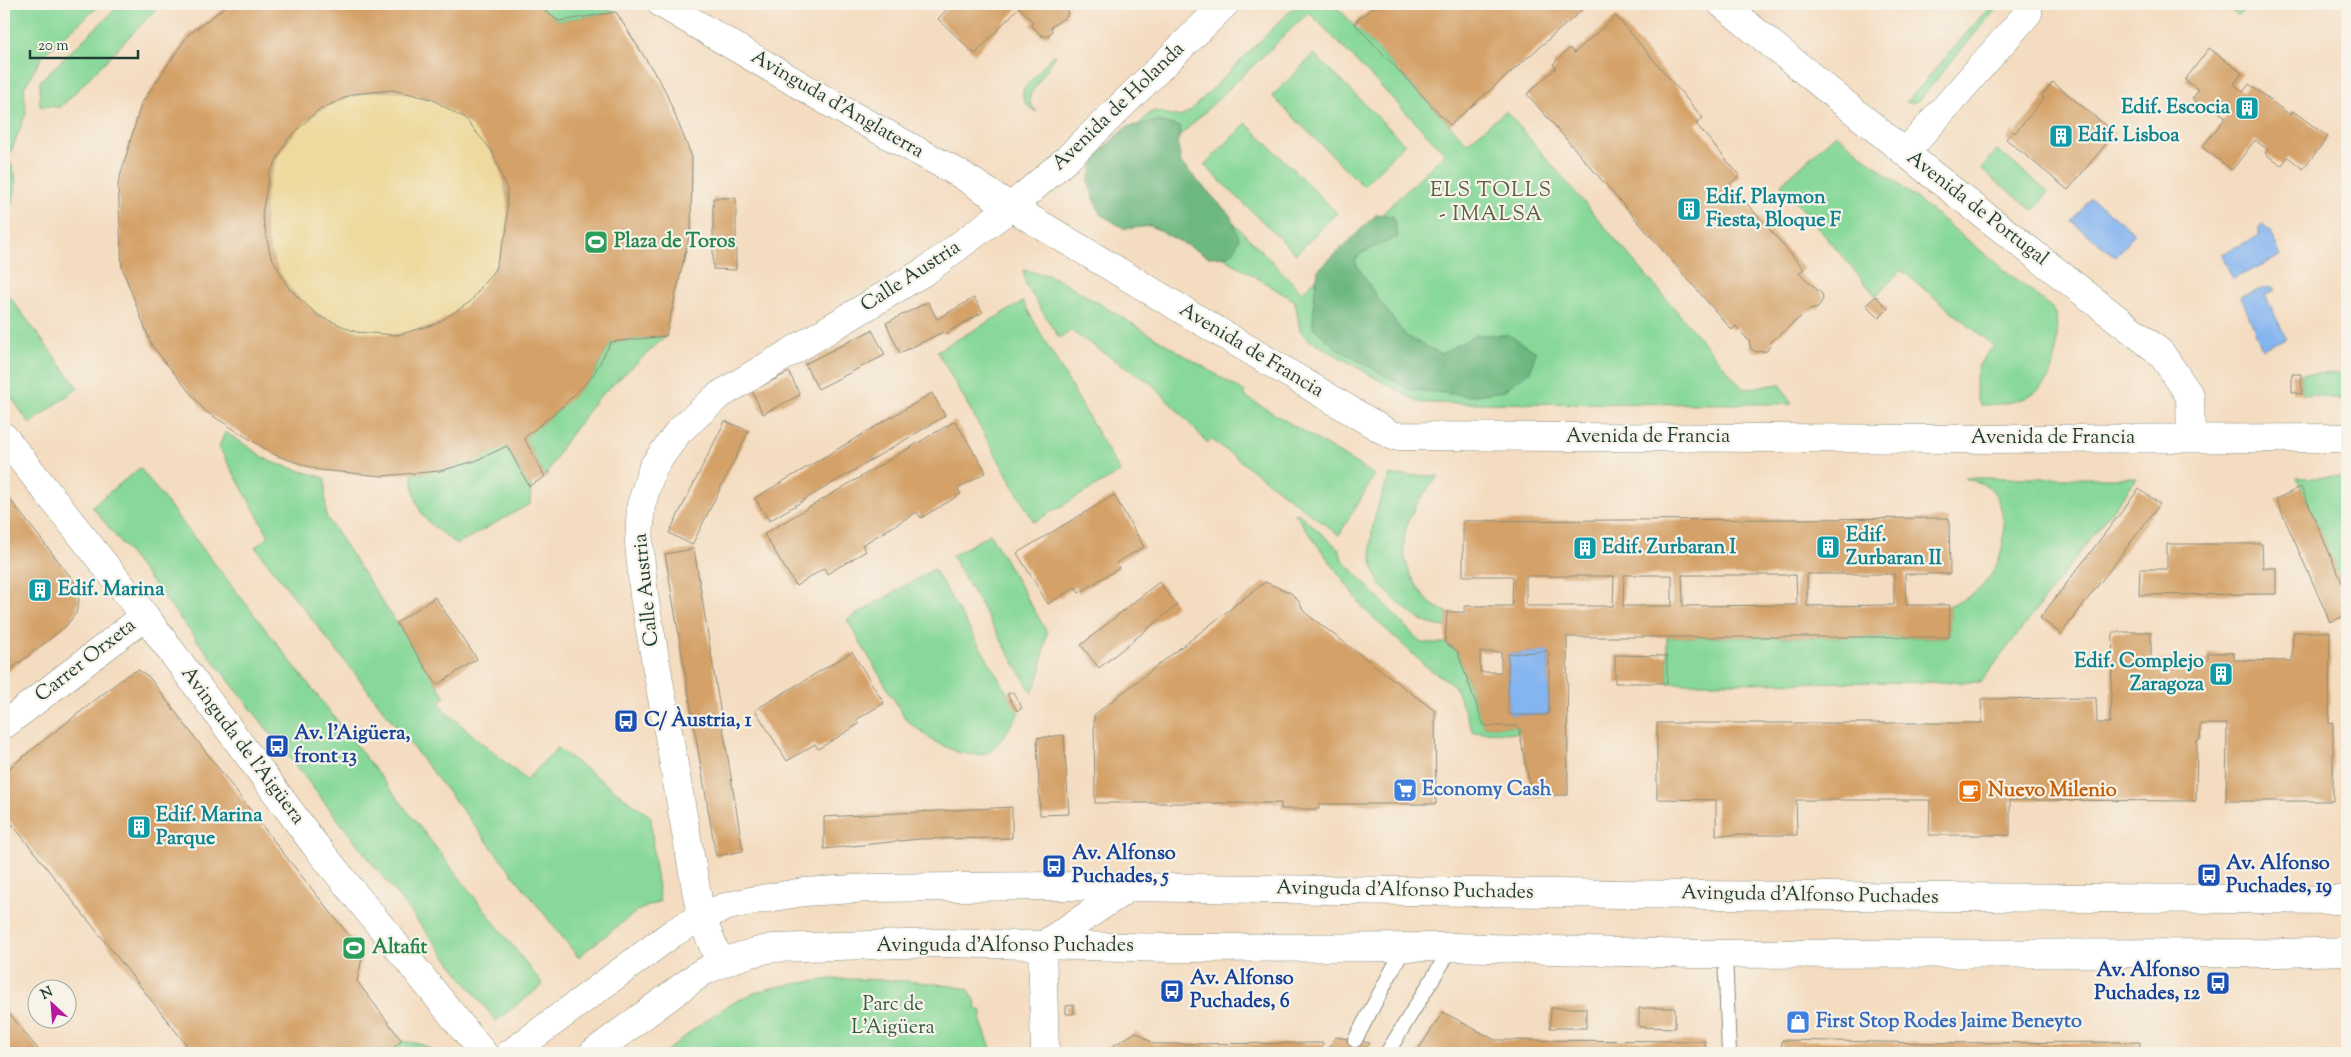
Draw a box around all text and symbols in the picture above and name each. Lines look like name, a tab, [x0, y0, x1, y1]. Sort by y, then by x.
scale bar	[30, 28, 138, 60]
text: 20 m	[38, 36, 69, 57]
street label: Avenida de Holanda	[1046, 36, 1192, 178]
street label: Avinguda d'Anglaterra	[745, 44, 929, 166]
place label: Edif. Escocia	[2121, 94, 2231, 123]
building icon: Edif. Escocia	[2234, 95, 2260, 121]
place label: Edif. Lisboa	[2078, 122, 2180, 151]
building icon: Edif. Lisboa	[2048, 123, 2074, 149]
street label: Avenida de Portugal	[1900, 144, 2054, 274]
district label: ELS TOLLS - IMALSA	[1430, 176, 1552, 230]
place label: Edif. Playmon Fiesta, Bloque F	[1706, 184, 1842, 236]
building icon: Edif. Playmon Fiesta, Bloque F	[1676, 196, 1702, 222]
place label: Plaza de Toros	[614, 228, 735, 257]
sports icon: Plaza de Toros	[583, 229, 609, 255]
street label: Calle Austria	[855, 234, 967, 320]
street label: Avenida de Francia	[1173, 296, 1329, 406]
street label: Avenida de Francia	[1566, 423, 1730, 452]
street label: Avenida de Francia	[1971, 424, 2135, 453]
place label: Edif. Zurbaran II	[1846, 522, 1942, 574]
street label: Calle Austria	[627, 532, 667, 648]
place label: Edif. Zurbaran I	[1602, 534, 1737, 563]
building icon: Edif. Zurbaran II	[1815, 534, 1841, 560]
building icon: Edif. Zurbaran I	[1572, 535, 1598, 561]
place label: Edif. Marina	[58, 576, 165, 605]
building icon: Edif. Marina	[27, 577, 53, 603]
street label: Carrer Orxeta	[29, 612, 143, 710]
place label: Edif. Complejo Zaragoza	[2074, 648, 2205, 700]
street label: Avinguda de l'Aigüera	[173, 661, 311, 831]
building icon: Edif. Complejo Zaragoza	[2208, 661, 2234, 687]
place label: C/ Àustria, 1	[644, 706, 752, 736]
bus stop icon: C/ Àustria, 1	[613, 708, 639, 734]
place label: Av. l'Aigüera, front 13	[294, 720, 410, 772]
bus stop icon: Av. l'Aigüera, front 13	[264, 733, 290, 759]
place label: Economy Cash	[1422, 776, 1552, 805]
supermarket icon: Economy Cash	[1392, 777, 1418, 803]
place label: Nuevo Milenio	[1988, 777, 2117, 806]
cafe icon: Nuevo Milenio	[1957, 778, 1983, 804]
place label: Edif. Marina Parque	[156, 802, 263, 854]
building icon: Edif. Marina Parque	[126, 814, 152, 840]
place label: Av. Alfonso Puchades, 5	[1072, 840, 1176, 892]
place label: Av. Alfonso Puchades, 19	[2226, 850, 2332, 902]
bus stop icon: Av. Alfonso Puchades, 5	[1041, 853, 1067, 879]
bus stop icon: Av. Alfonso Puchades, 19	[2196, 862, 2222, 888]
street label: Avinguda d'Alfonso Puchades	[1276, 874, 1534, 908]
street label: Avinguda d'Alfonso Puchades	[1681, 879, 1939, 913]
street label: Avinguda d'Alfonso Puchades	[876, 932, 1134, 961]
place label: Altafit	[372, 934, 428, 963]
sports icon: Altafit	[341, 935, 367, 961]
place label: Av. Alfonso Puchades, 12	[2094, 957, 2201, 1009]
place label: Av. Alfonso Puchades, 6	[1190, 965, 1294, 1017]
bus stop icon: Av. Alfonso Puchades, 12	[2205, 970, 2231, 996]
bus stop icon: Av. Alfonso Puchades, 6	[1159, 978, 1185, 1004]
north arrow	[28, 980, 78, 1030]
text: N	[38, 983, 57, 1006]
park label: Parc de L'Aigüera	[851, 991, 935, 1043]
place label: First Stop Rodes Jaime Beneyto	[1816, 1008, 2082, 1037]
shop icon: First Stop Rodes Jaime Beneyto	[1785, 1009, 1811, 1035]

